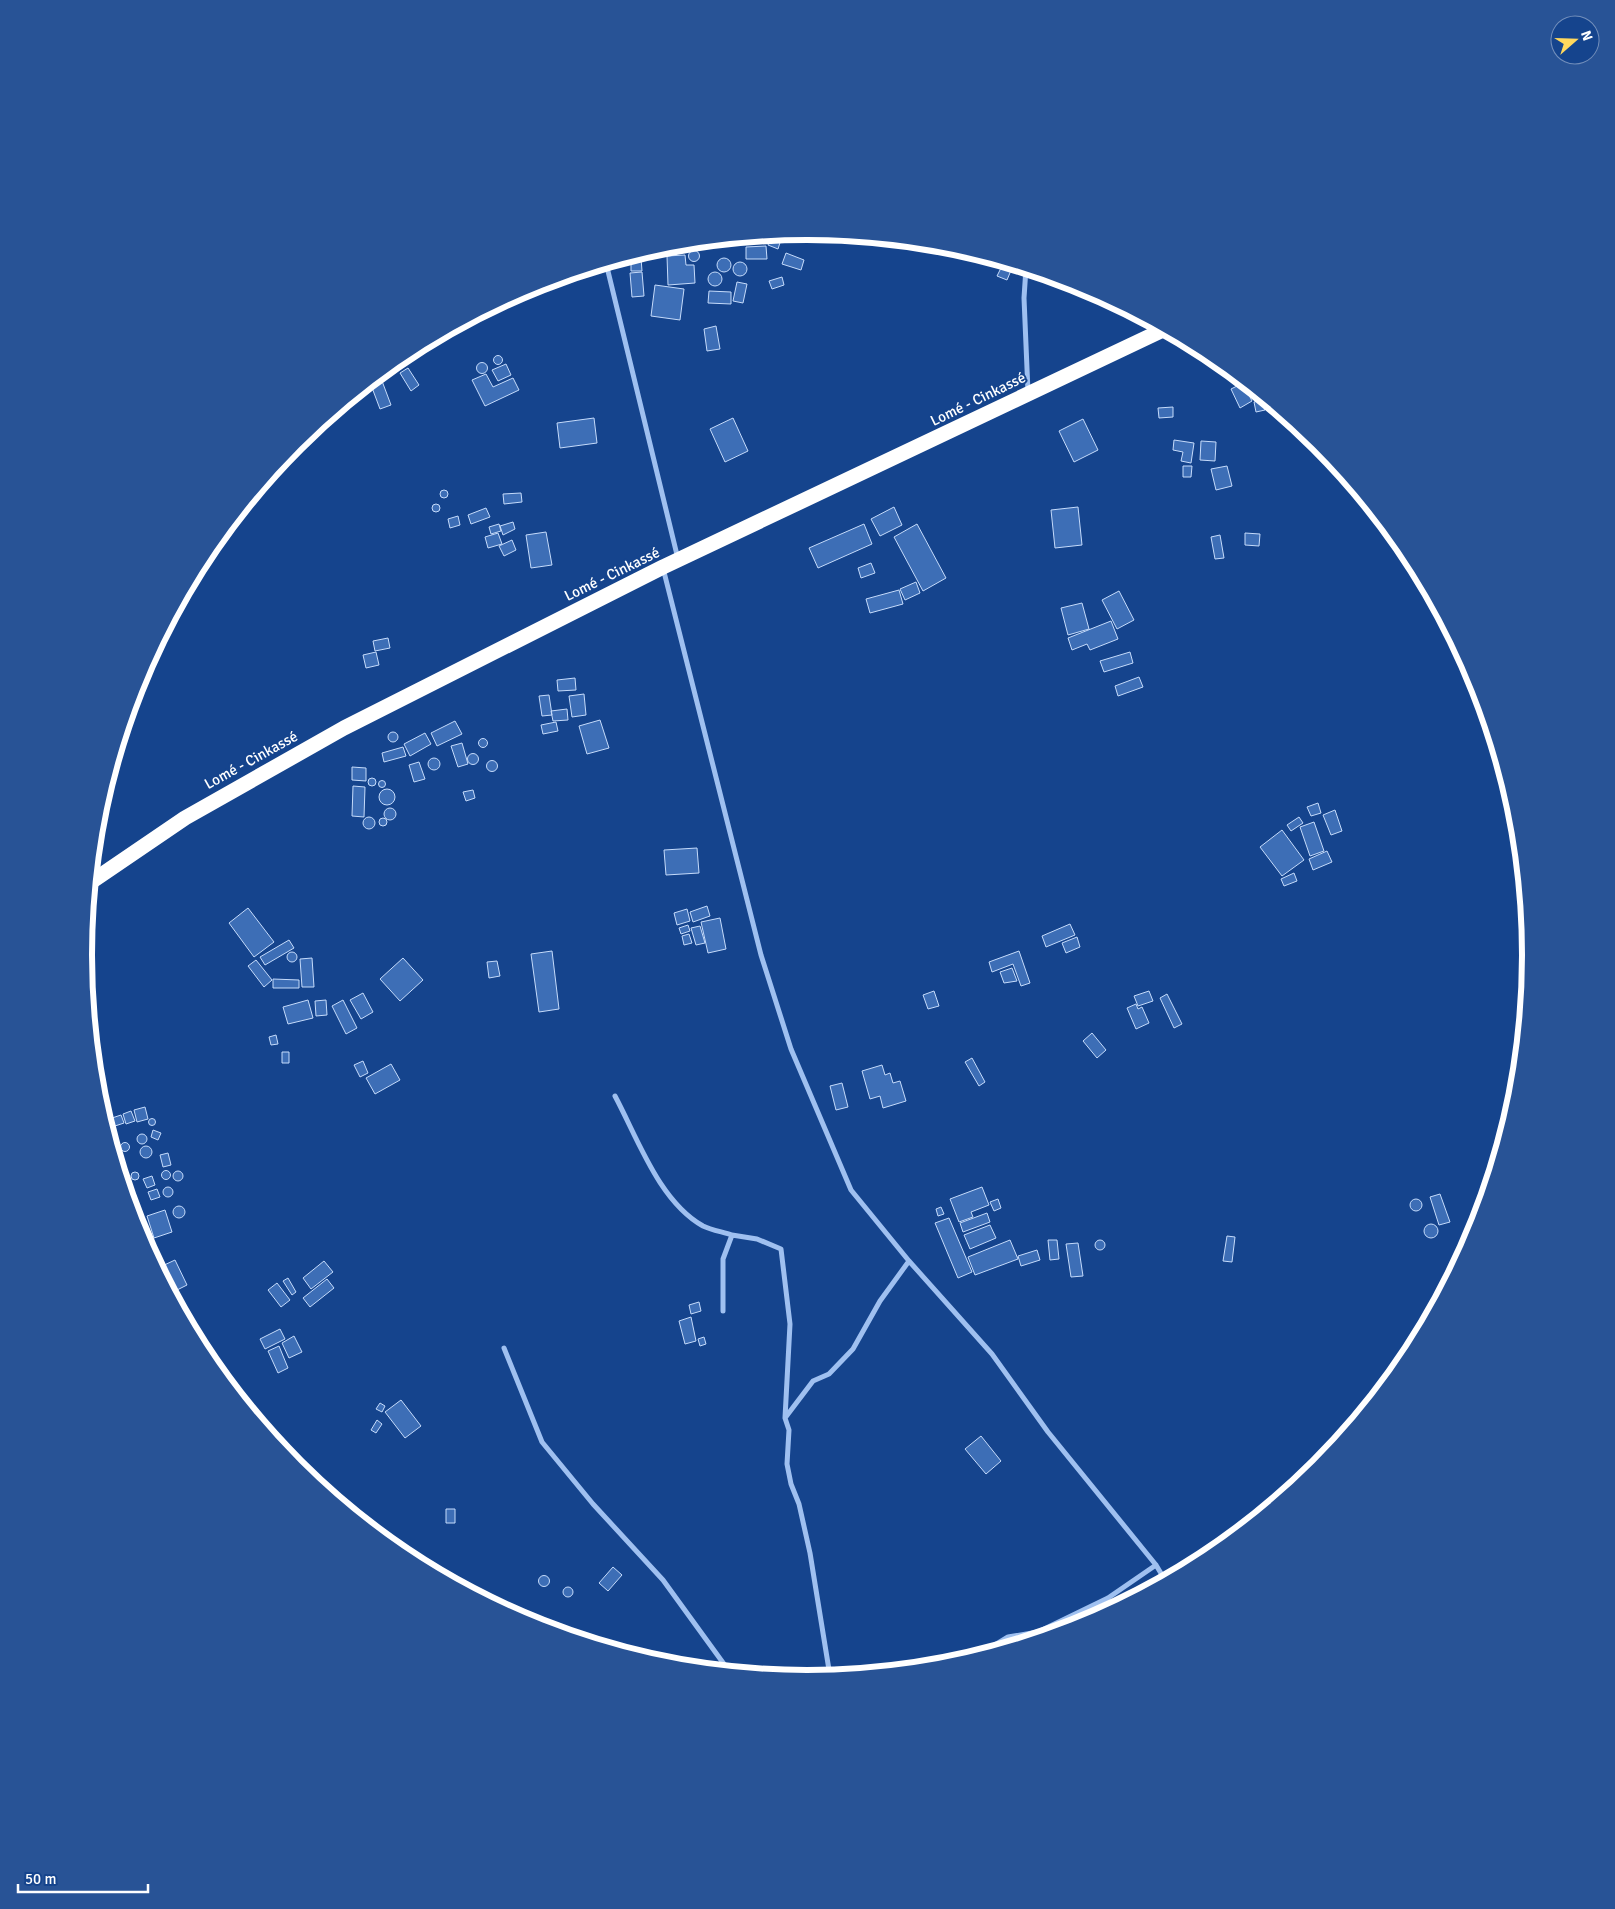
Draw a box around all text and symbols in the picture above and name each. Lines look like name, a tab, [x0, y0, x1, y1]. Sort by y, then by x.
north arrow	[1550, 15, 1600, 65]
text: N	[1577, 28, 1596, 43]
street label: Lomé - Cinkassé	[927, 368, 1029, 430]
street label: Lomé - Cinkassé	[561, 543, 663, 605]
street label: Lomé - Cinkassé	[201, 727, 301, 793]
scale bar	[18, 1862, 148, 1894]
text: 50 m	[25, 1870, 56, 1888]

